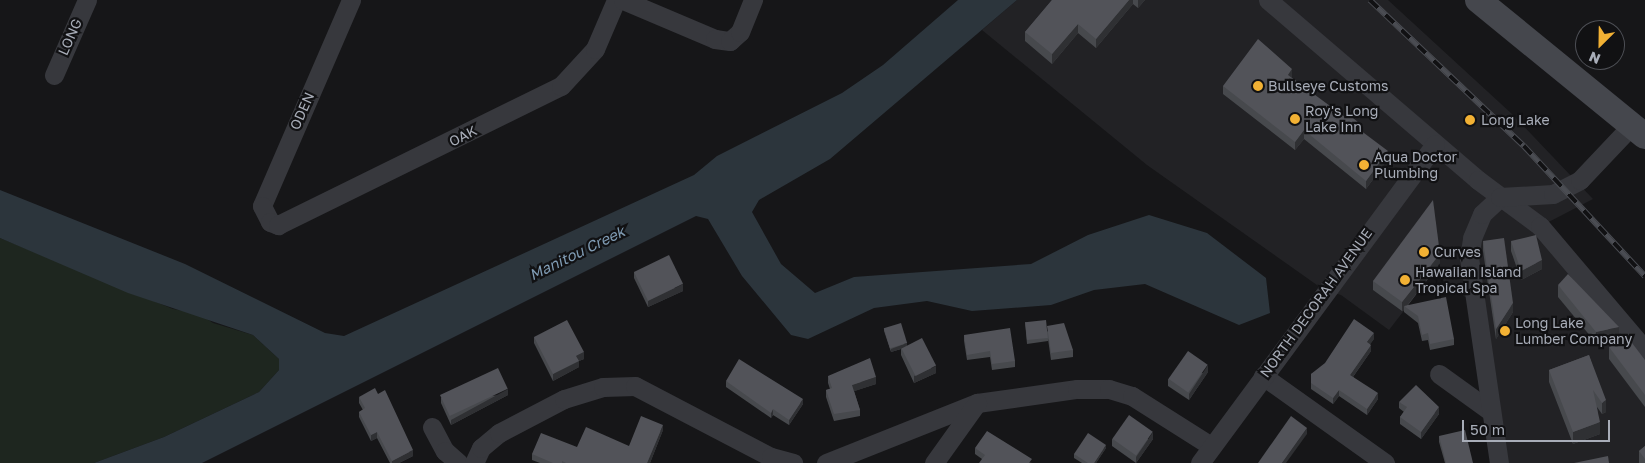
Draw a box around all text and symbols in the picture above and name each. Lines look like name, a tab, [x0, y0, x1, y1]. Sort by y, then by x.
street label: LONG	[55, 16, 85, 58]
north arrow	[1575, 20, 1625, 70]
text: N	[1586, 48, 1603, 68]
place label: Bullseye Customs	[1268, 78, 1388, 94]
marker: Bullseye Customs	[1252, 80, 1264, 92]
street label: ODEN	[286, 90, 318, 132]
place label: Roy's Long Lake Inn	[1305, 103, 1378, 136]
place label: Long Lake	[1481, 112, 1550, 128]
marker: Roy's Long Lake Inn	[1289, 113, 1301, 125]
marker: Long Lake	[1463, 113, 1477, 127]
street label: OAK	[446, 122, 480, 150]
place label: Aqua Doctor Plumbing	[1374, 149, 1457, 182]
marker: Aqua Doctor Plumbing	[1358, 159, 1370, 171]
water label: Manitou Creek	[526, 222, 628, 284]
street label: NORTH DECORAH AVENUE	[1256, 225, 1376, 381]
place label: Curves	[1434, 244, 1481, 260]
marker: Curves	[1418, 246, 1430, 258]
place label: Hawaiian Island Tropical Spa	[1415, 264, 1521, 296]
marker: Hawaiian Island Tropical Spa	[1399, 274, 1411, 286]
place label: Long Lake Lumber Company	[1515, 315, 1632, 348]
marker: Long Lake Lumber Company	[1499, 325, 1511, 337]
scale bar	[1465, 410, 1612, 442]
text: 50 m	[1470, 420, 1505, 438]

